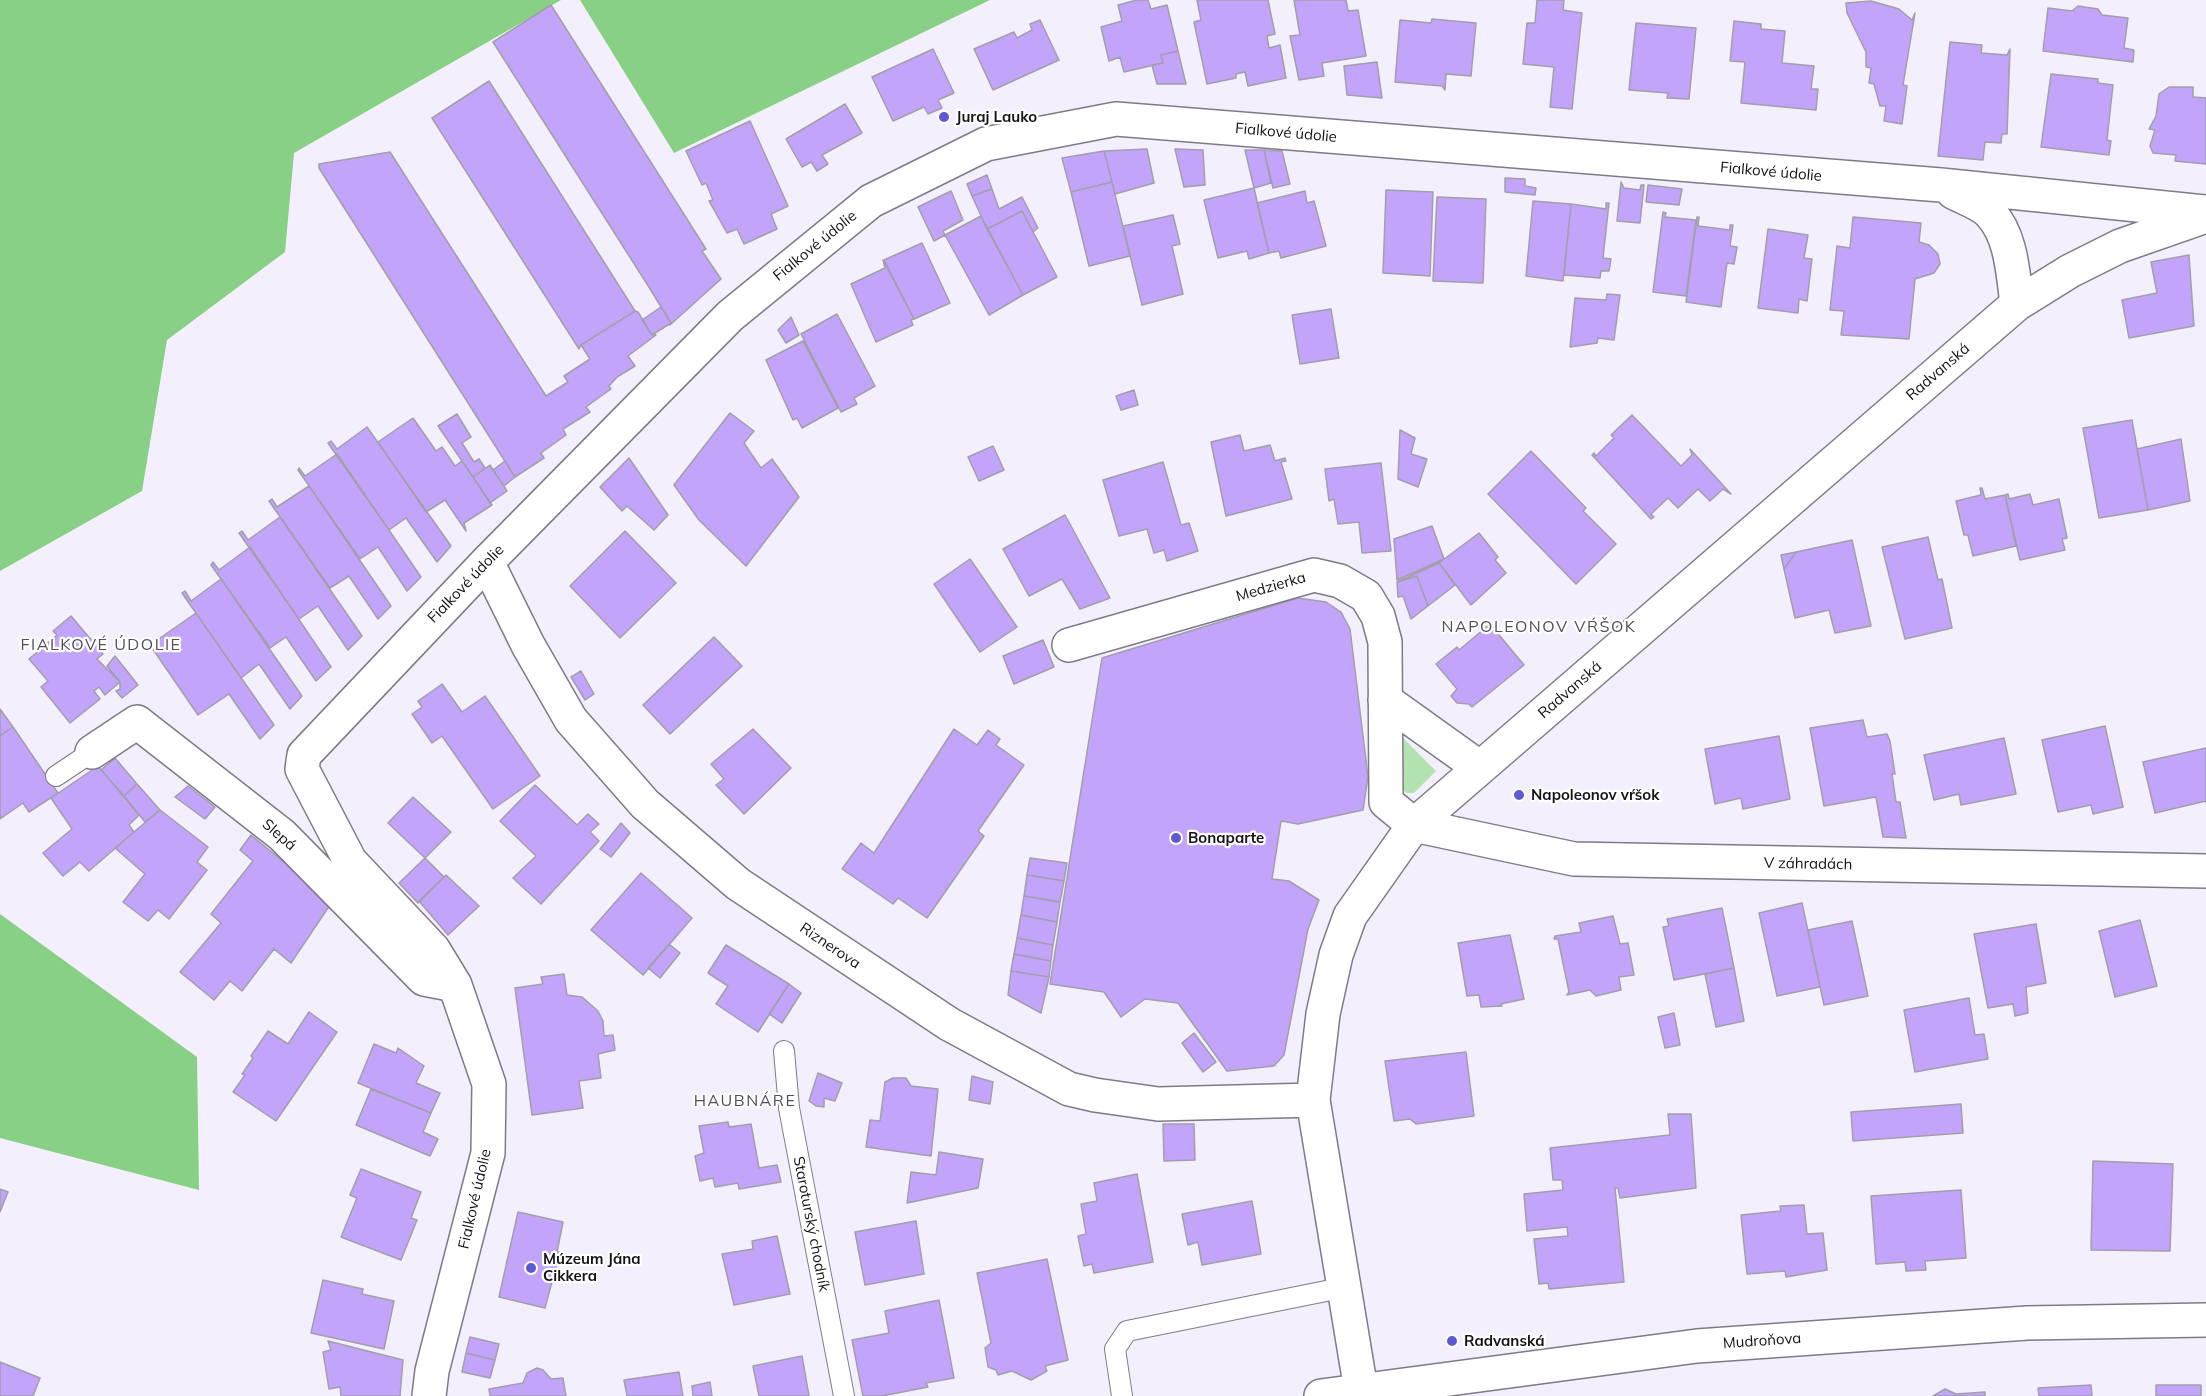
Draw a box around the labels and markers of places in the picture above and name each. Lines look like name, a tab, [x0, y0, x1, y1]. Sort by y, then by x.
place label: Juraj Lauko	[956, 108, 1037, 126]
marker: Juraj Lauko	[937, 110, 951, 124]
place label: Napoleonov vŕšok	[1531, 786, 1660, 804]
marker: Napoleonov vŕšok	[1512, 788, 1526, 802]
place label: Bonaparte	[1188, 829, 1264, 847]
marker: Bonaparte	[1169, 831, 1183, 845]
place label: Múzeum Jána Cikkera	[543, 1250, 641, 1285]
marker: Múzeum Jána Cikkera	[524, 1261, 538, 1275]
place label: Radvanská	[1464, 1332, 1545, 1350]
marker: Radvanská	[1445, 1334, 1459, 1348]

